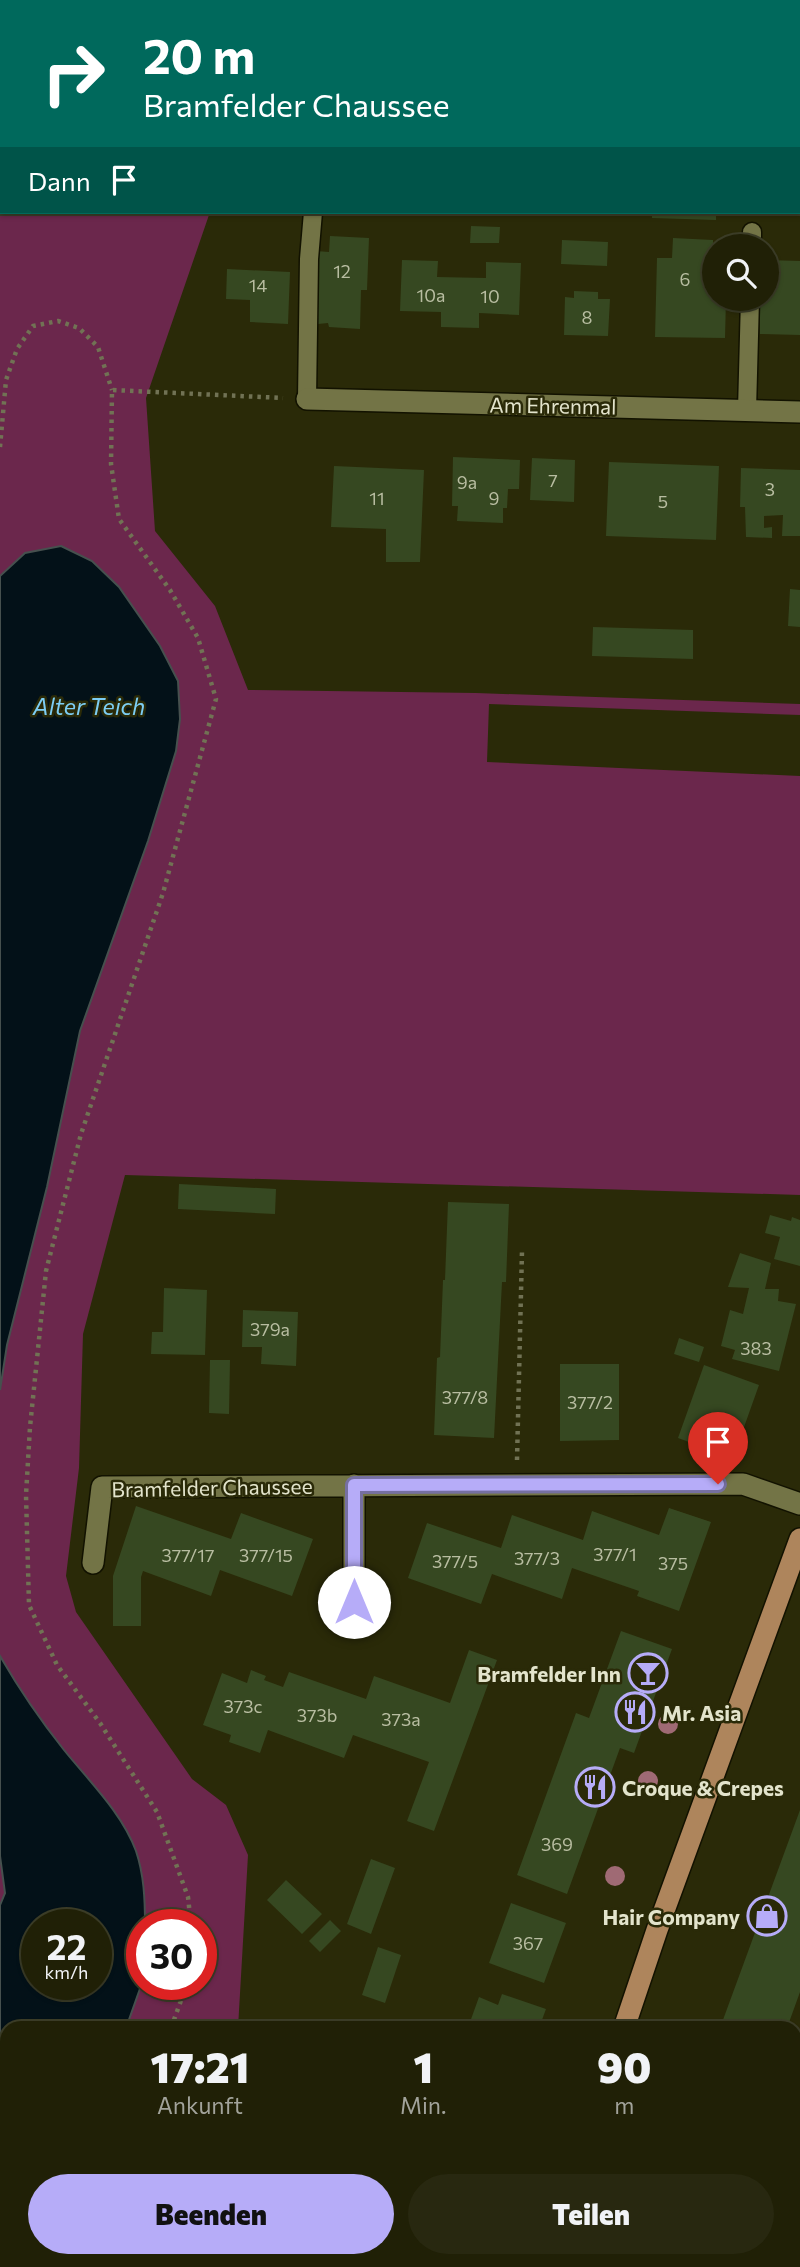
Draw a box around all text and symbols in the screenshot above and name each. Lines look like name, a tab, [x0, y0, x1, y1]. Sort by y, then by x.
text: 20 m	[143, 24, 255, 84]
icon: right	[28, 28, 119, 119]
text: Bramfelder Chaussee	[143, 84, 450, 124]
icon: arrive	[105, 161, 143, 199]
text: Dann	[28, 165, 91, 196]
map controls	[702, 234, 779, 311]
button: search	[702, 234, 779, 311]
house number: 12	[333, 260, 351, 282]
house number: 6	[680, 268, 690, 290]
house number: 14	[249, 274, 267, 296]
house number: 10a	[417, 284, 445, 306]
house number: 10	[480, 285, 500, 307]
house number: 8	[582, 306, 593, 328]
street label: Am Ehrenmal	[489, 391, 617, 419]
house number: 7	[548, 469, 558, 491]
house number: 9a	[457, 471, 477, 493]
house number: 3	[765, 478, 775, 500]
house number: 11	[369, 487, 385, 509]
house number: 9	[489, 487, 499, 509]
house number: 5	[658, 490, 668, 512]
water label: Alter Teich	[32, 692, 145, 720]
house number: 379a	[250, 1318, 290, 1340]
house number: 383	[740, 1337, 772, 1359]
house number: 377/8	[442, 1386, 488, 1408]
house number: 377/2	[567, 1391, 613, 1413]
pin	[688, 1412, 748, 1484]
icon: arrive	[699, 1423, 737, 1461]
street label: Bramfelder Chaussee	[111, 1473, 313, 1501]
house number: 377/1	[593, 1543, 637, 1565]
house number: 377/17	[161, 1544, 215, 1566]
house number: 377/15	[239, 1544, 293, 1566]
house number: 377/3	[514, 1547, 560, 1569]
house number: 377/5	[432, 1550, 478, 1572]
house number: 375	[658, 1552, 688, 1574]
position arrow	[317, 1565, 391, 1639]
bar icon: Bramfelder Inn	[627, 1652, 669, 1694]
place label: Bramfelder Inn	[477, 1661, 621, 1686]
restaurant icon: Mr. Asia	[614, 1691, 656, 1733]
house number: 373c	[224, 1695, 263, 1717]
place label: Mr. Asia	[662, 1700, 741, 1725]
house number: 373b	[297, 1704, 337, 1726]
house number: 373a	[381, 1708, 421, 1730]
restaurant icon: Croque & Crepes	[574, 1766, 616, 1808]
place label: Croque & Crepes	[622, 1775, 784, 1800]
house number: 369	[541, 1833, 573, 1855]
shop icon: Hair Company	[746, 1895, 788, 1937]
place label: Hair Company	[603, 1904, 740, 1929]
speed limit sign: 30	[126, 1909, 217, 2000]
text: 22	[47, 1924, 86, 1967]
house number: 367	[513, 1932, 543, 1954]
text: km/h	[45, 1961, 88, 1983]
text: 17:21	[151, 2040, 249, 2092]
text: 1	[413, 2040, 433, 2092]
text: 90	[597, 2040, 651, 2092]
text: Ankunft	[157, 2091, 243, 2119]
text: Min.	[400, 2091, 446, 2119]
text: m	[614, 2091, 634, 2119]
button: Beenden	[28, 2174, 394, 2254]
button: Teilen	[408, 2174, 774, 2254]

